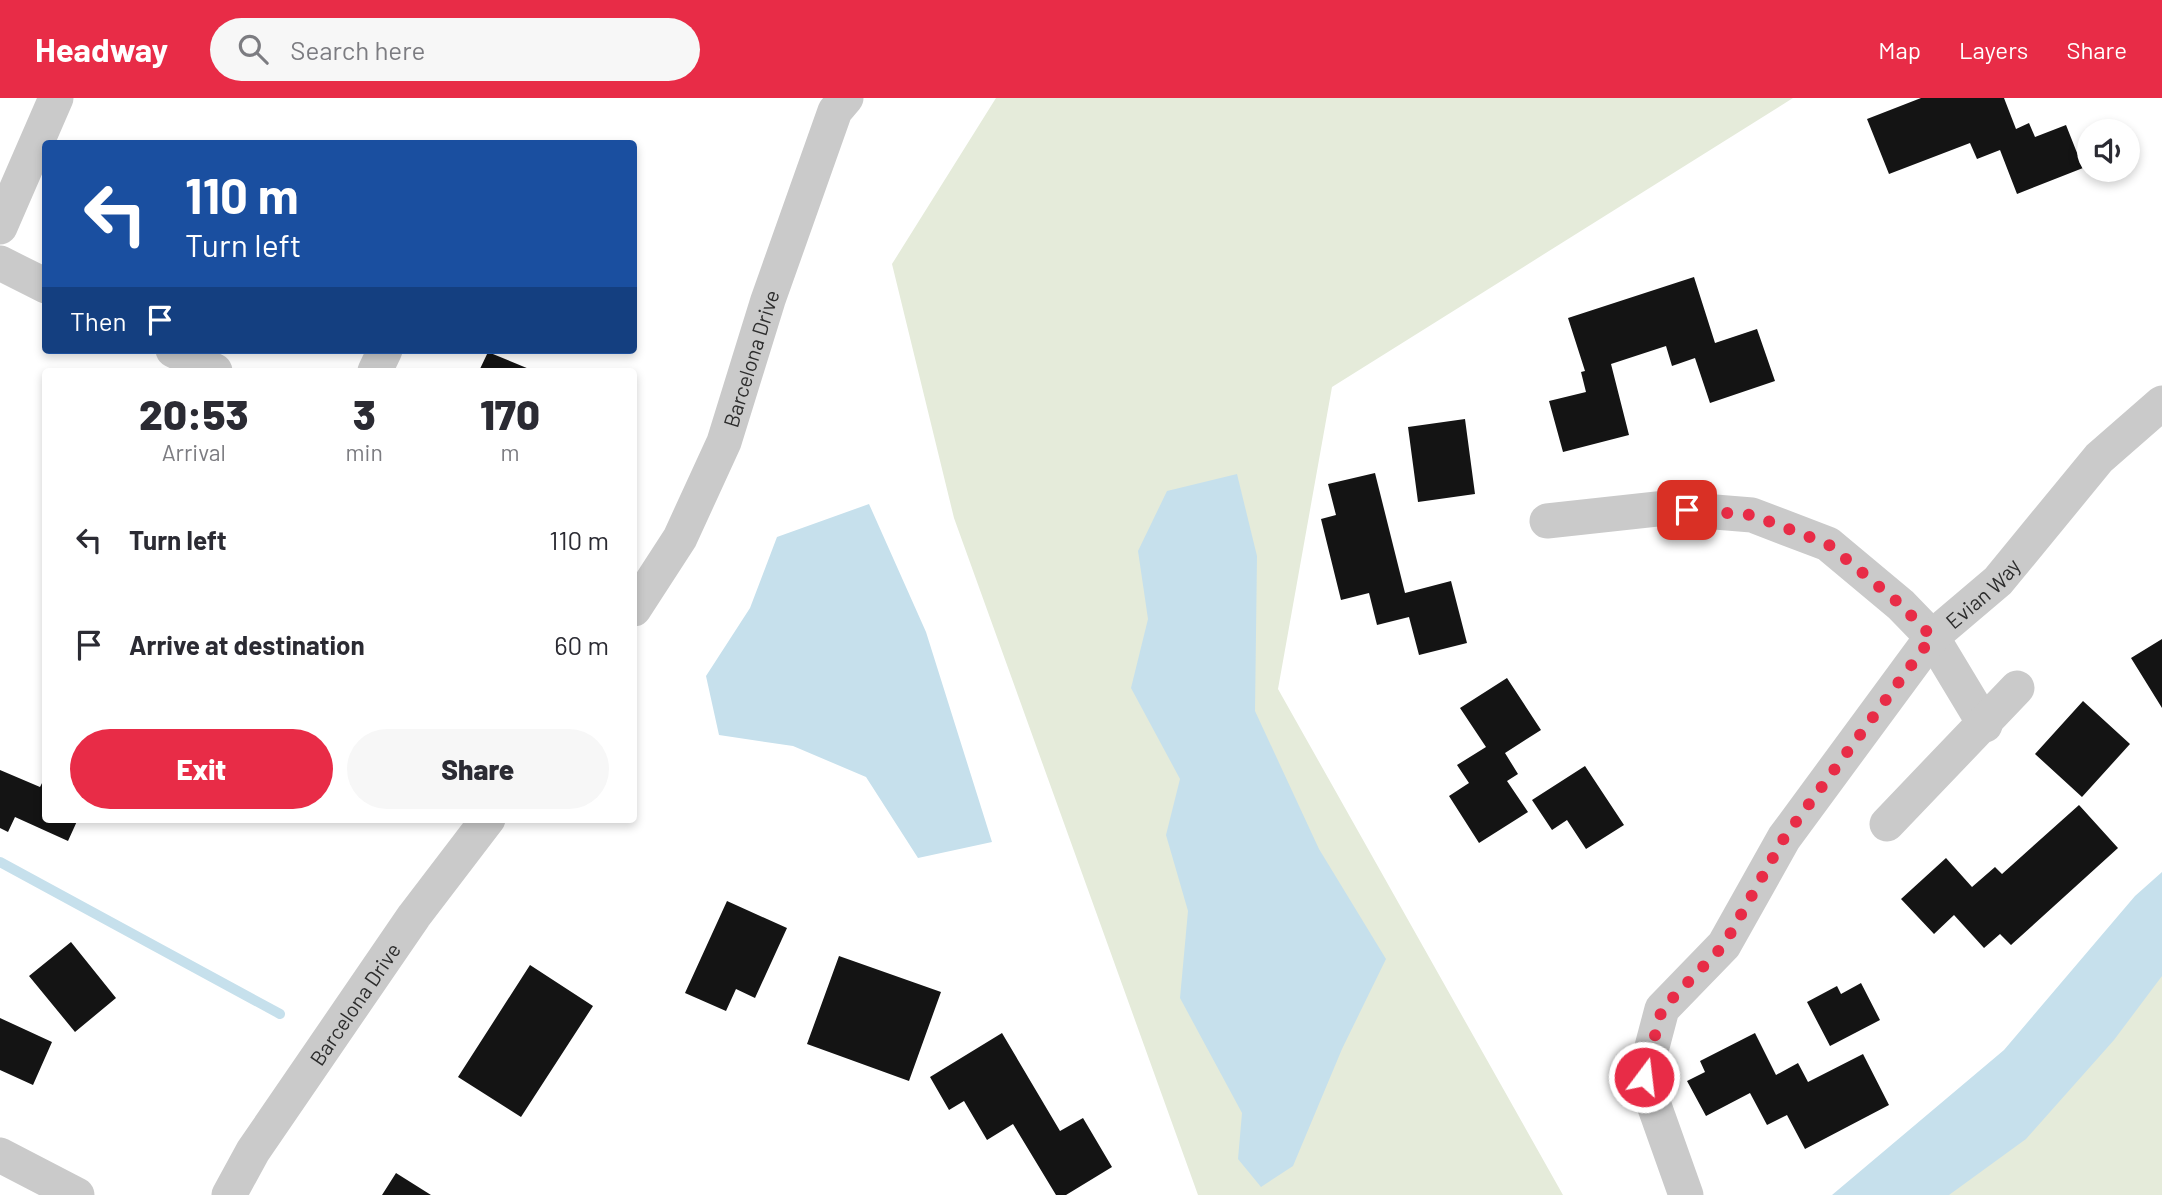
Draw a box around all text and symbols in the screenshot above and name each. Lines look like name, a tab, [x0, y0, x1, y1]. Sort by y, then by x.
search box	[210, 18, 700, 81]
text: Headway	[35, 29, 168, 69]
icon: search	[234, 30, 272, 68]
text: Search here	[290, 34, 425, 65]
text: Map	[1878, 35, 1921, 64]
text: Layers	[1959, 35, 2028, 64]
text: Share	[2066, 35, 2127, 64]
map controls	[2077, 119, 2140, 182]
button: sound	[2077, 119, 2140, 182]
text: 110 m	[185, 165, 299, 224]
icon: left	[70, 168, 161, 259]
text: Turn left	[185, 225, 302, 263]
street label: Barcelona Drive	[717, 286, 783, 430]
icon: arrive	[141, 301, 179, 339]
text: Then	[70, 305, 127, 336]
text: 20:53	[139, 388, 249, 438]
text: 3	[353, 388, 376, 438]
text: 170	[480, 388, 540, 438]
text: Arrival	[162, 438, 226, 466]
text: min	[346, 438, 383, 466]
text: m	[500, 438, 519, 466]
pin	[1657, 480, 1717, 540]
icon: arrive	[1668, 491, 1706, 529]
icon: left	[70, 521, 108, 559]
text: Turn left	[129, 524, 227, 555]
text: 110 m	[549, 524, 609, 555]
street label: Evian Way	[1940, 552, 2025, 633]
icon: arrive	[70, 626, 108, 664]
text: Arrive at destination	[129, 629, 365, 660]
text: 60 m	[554, 629, 609, 660]
button: Exit	[70, 729, 333, 809]
button: Share	[347, 729, 609, 809]
street label: Barcelona Drive	[303, 937, 405, 1069]
position arrow	[1607, 1040, 1681, 1114]

